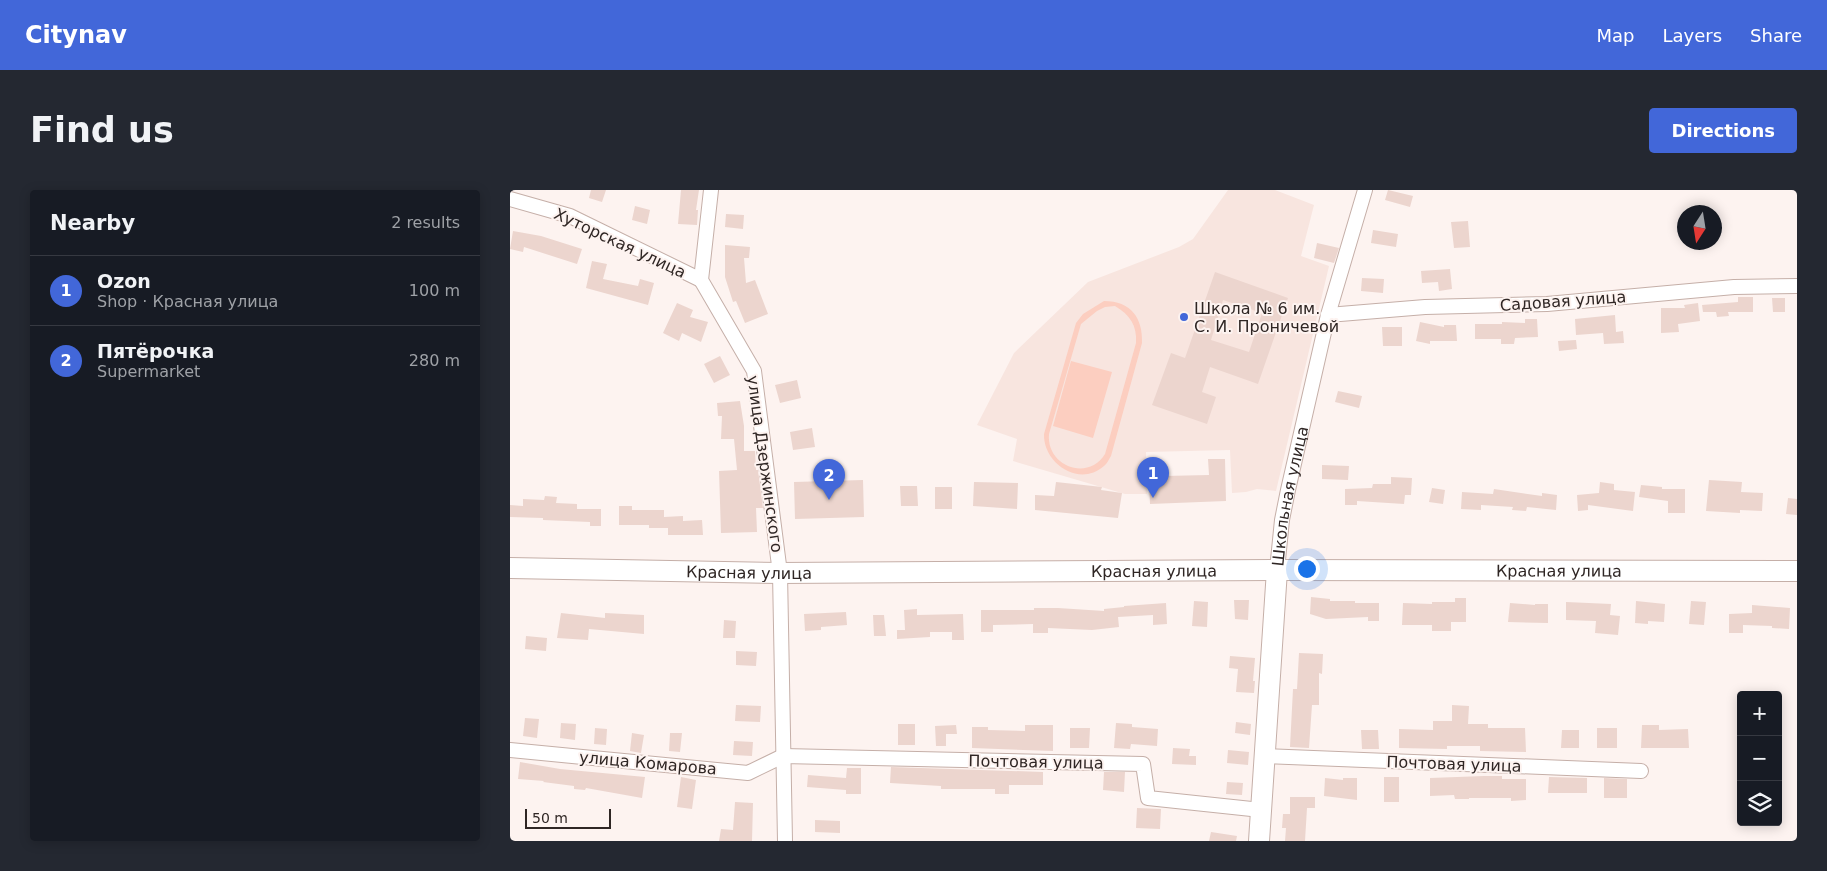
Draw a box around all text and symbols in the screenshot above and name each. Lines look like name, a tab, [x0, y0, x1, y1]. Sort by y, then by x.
text: Citynav	[25, 21, 127, 49]
text: Map	[1596, 25, 1634, 46]
text: Layers	[1662, 25, 1722, 46]
text: Share	[1750, 25, 1802, 46]
button: Directions	[1649, 108, 1797, 153]
text: Find us	[30, 110, 174, 150]
street label: Хуторская улица	[551, 204, 689, 282]
north arrow	[1677, 205, 1722, 250]
text: Nearby	[50, 211, 135, 235]
text: 2 results	[391, 213, 460, 232]
text: Ozon	[97, 270, 151, 292]
text: 1	[60, 281, 72, 300]
text: 100 m	[409, 281, 460, 300]
street label: Садовая улица	[1499, 287, 1627, 315]
text: Shop · Красная улица	[97, 292, 278, 311]
place label: Школа № 6 им. С. И. Проничевой	[1194, 299, 1339, 336]
marker: Школа № 6 им. С. И. Проничевой	[1178, 311, 1190, 323]
text: Пятёрочка	[97, 340, 214, 362]
text: 2	[60, 351, 72, 370]
text: 280 m	[409, 351, 460, 370]
text: Supermarket	[97, 362, 200, 381]
street label: улица Дзержинского	[743, 374, 787, 554]
street label: Школьная улица	[1268, 424, 1312, 567]
pin: 1	[1137, 457, 1169, 498]
pin: 2	[813, 459, 845, 500]
your location	[1294, 556, 1320, 582]
street label: Красная улица	[1091, 561, 1217, 581]
street label: Красная улица	[1496, 561, 1622, 580]
street label: Красная улица	[686, 562, 812, 583]
map controls	[1737, 691, 1782, 826]
button: +	[1737, 691, 1782, 736]
button: −	[1737, 736, 1782, 781]
street label: улица Комарова	[578, 748, 718, 778]
street label: Почтовая улица	[968, 751, 1104, 773]
street label: Почтовая улица	[1386, 752, 1522, 776]
button: layers	[1737, 781, 1782, 826]
scale bar	[525, 806, 611, 829]
text: 50 m	[532, 810, 568, 826]

